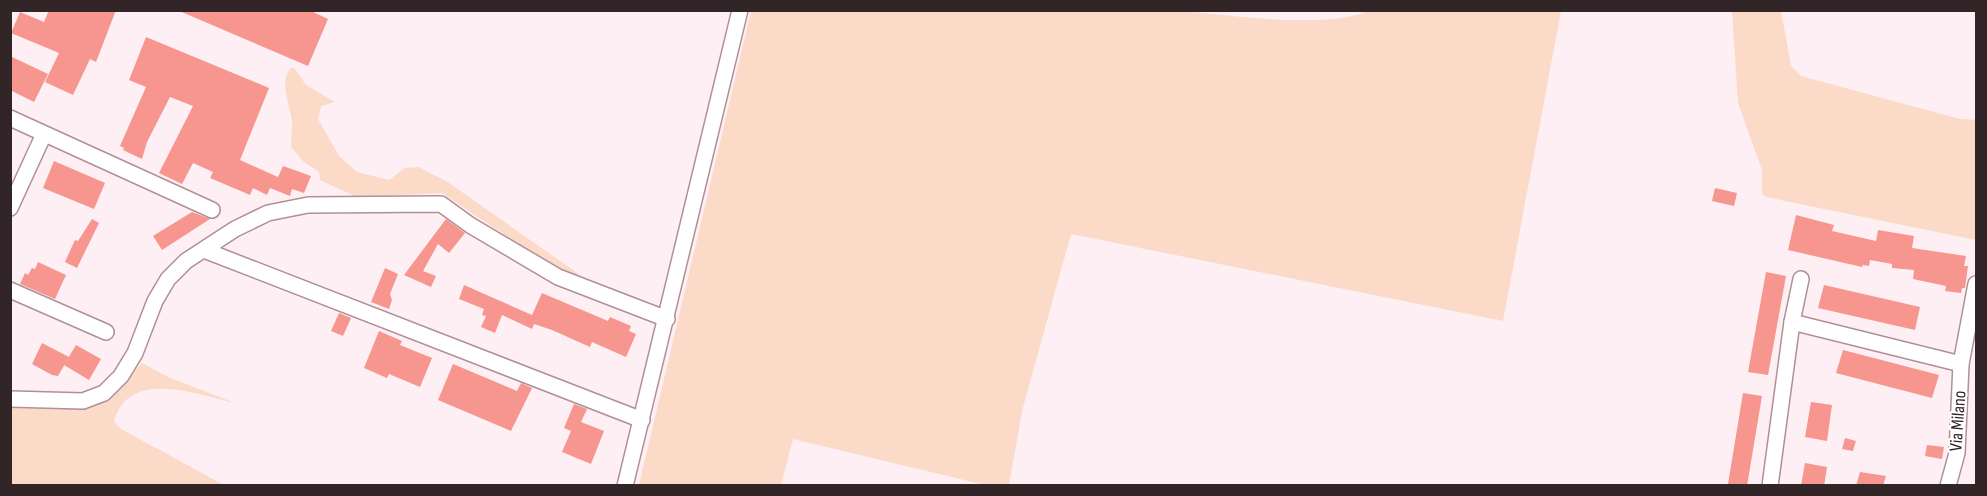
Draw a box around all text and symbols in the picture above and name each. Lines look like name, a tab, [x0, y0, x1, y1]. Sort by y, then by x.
street label: Via Milano	[1945, 390, 1971, 452]

